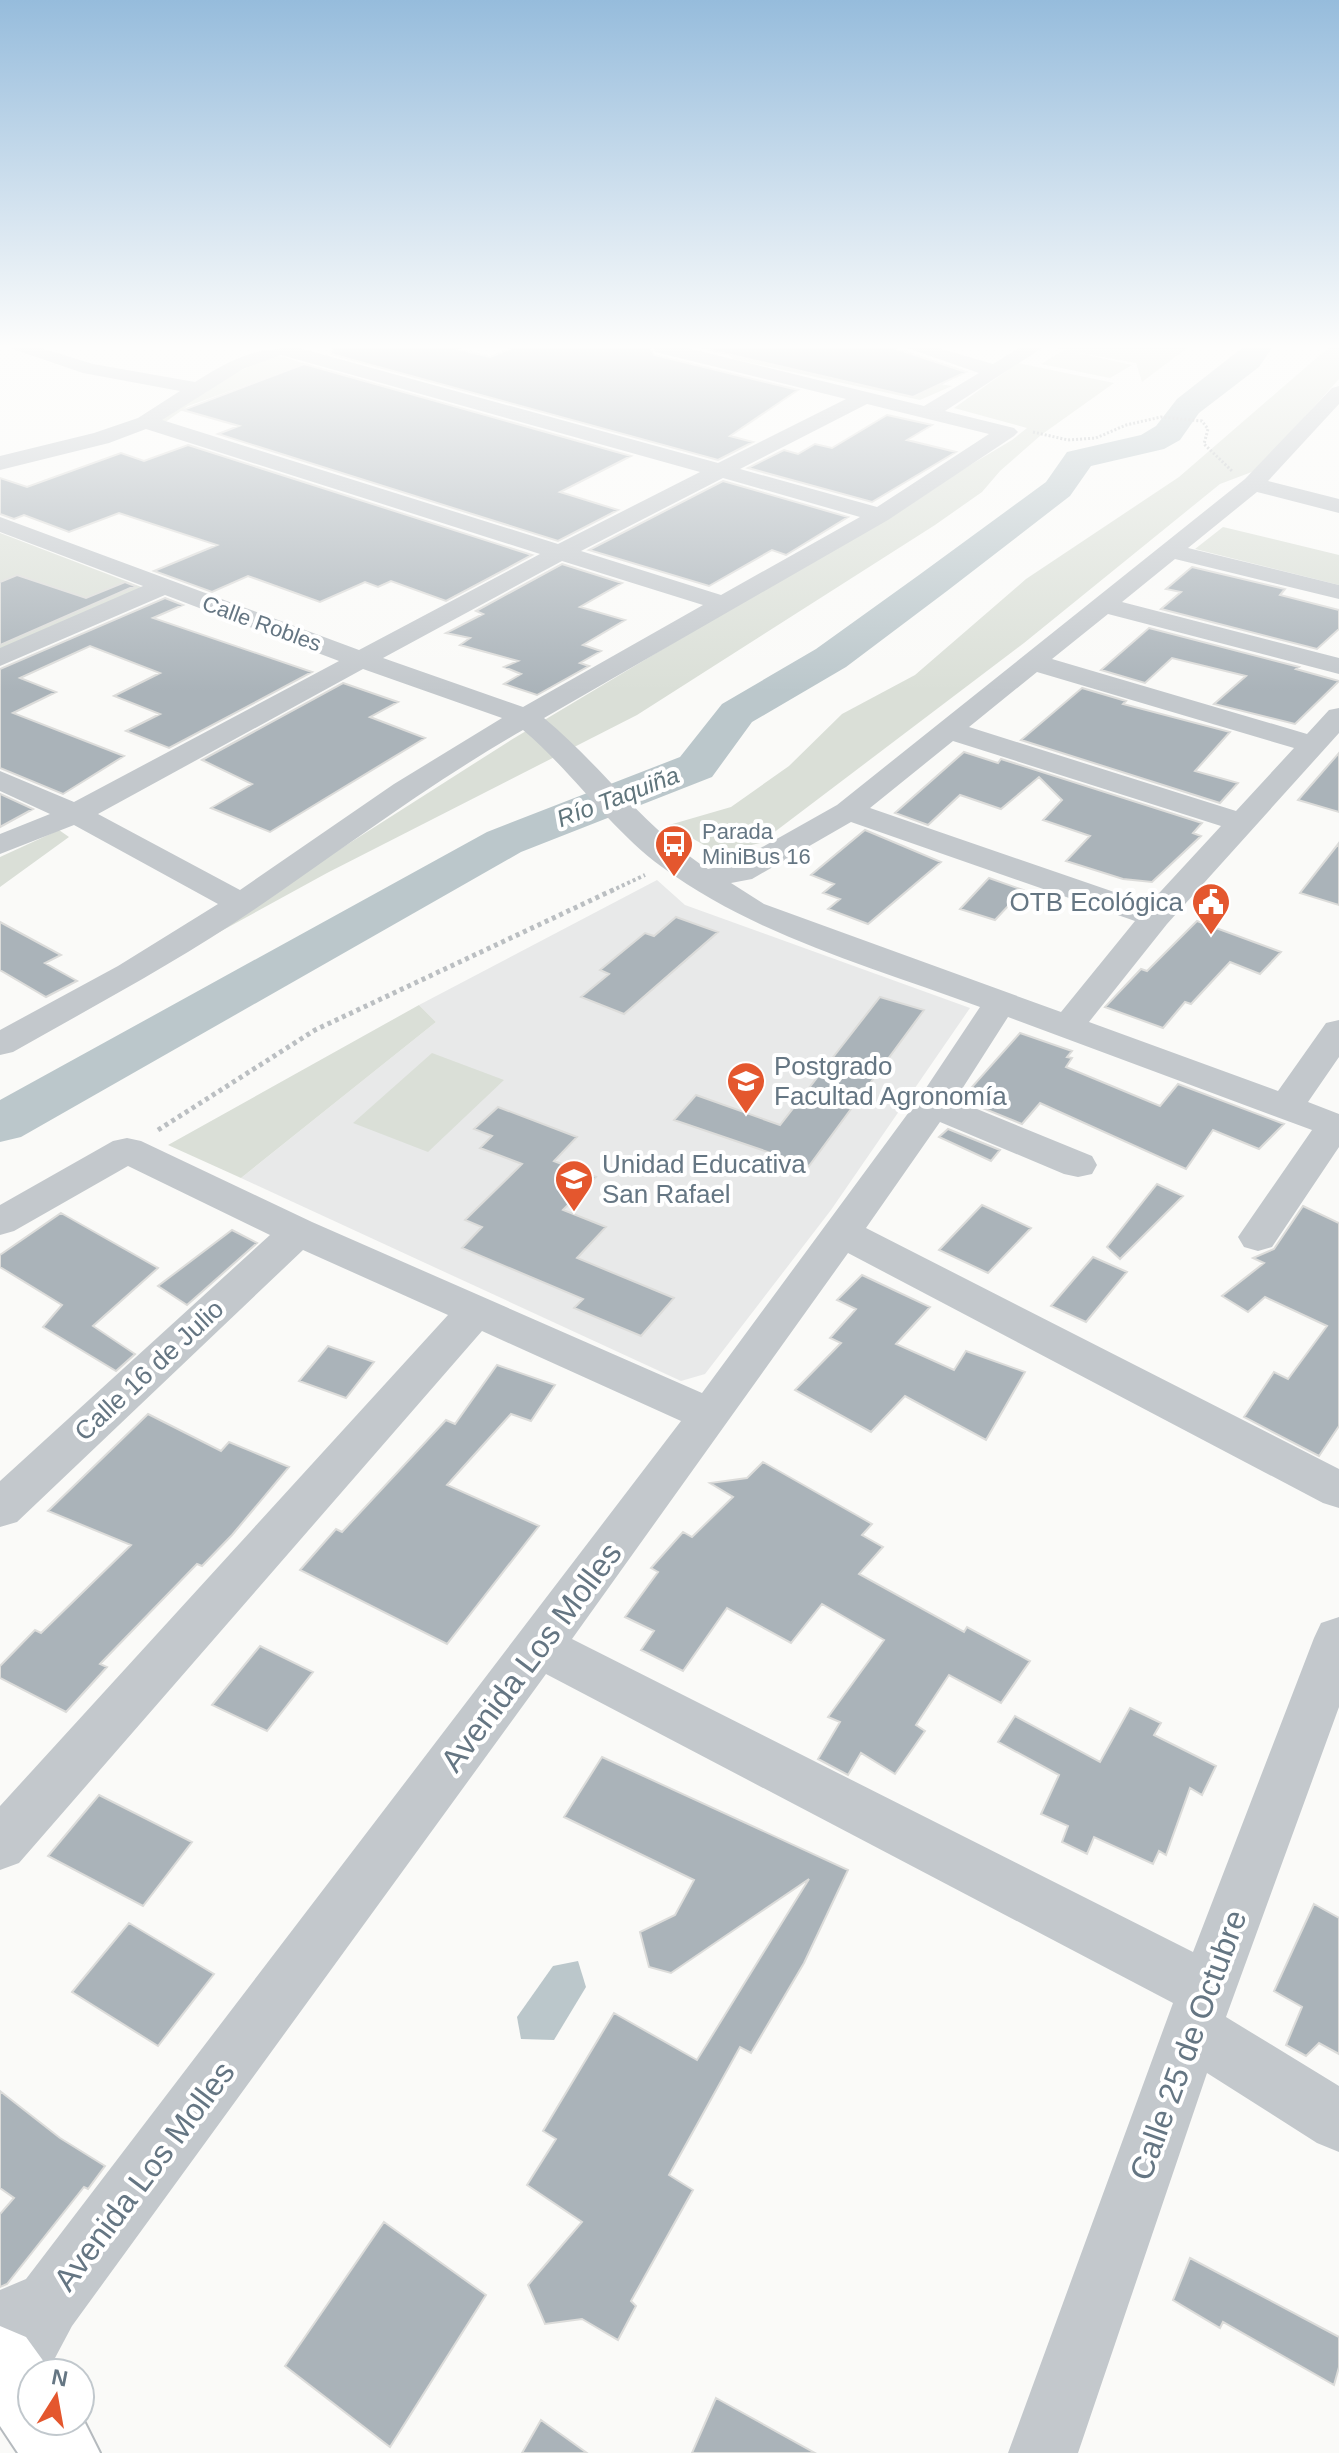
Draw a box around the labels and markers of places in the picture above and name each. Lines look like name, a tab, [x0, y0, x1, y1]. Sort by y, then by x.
place label: Parada MiniBus 16	[702, 819, 811, 869]
bus stop icon: Parada MiniBus 16	[653, 823, 695, 878]
public building icon: OTB Ecológica	[1190, 881, 1232, 936]
place label: OTB Ecológica	[1010, 887, 1184, 917]
place label: Postgrado Facultad Agronomía	[774, 1051, 1007, 1111]
school or university icon: Postgrado Facultad Agronomía	[725, 1060, 767, 1115]
place label: Unidad Educativa San Rafael	[602, 1149, 806, 1209]
school or university icon: Unidad Educativa San Rafael	[553, 1158, 595, 1213]

